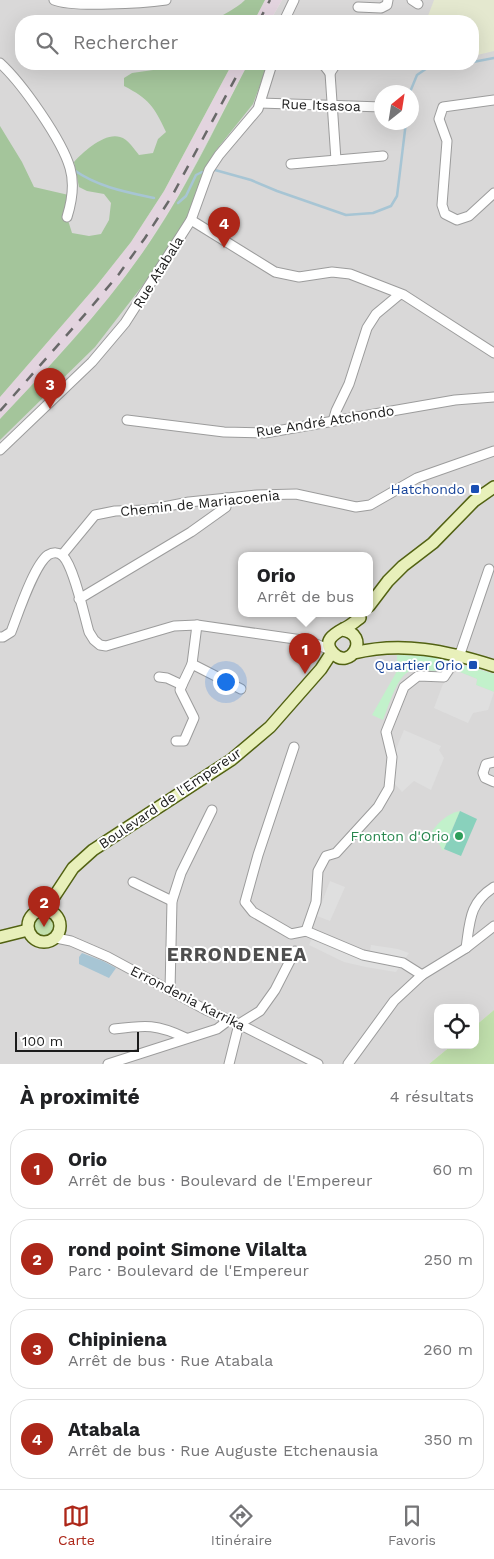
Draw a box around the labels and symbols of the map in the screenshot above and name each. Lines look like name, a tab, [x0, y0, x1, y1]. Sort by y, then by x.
north arrow	[374, 85, 419, 130]
street label: Rue Itsasoa	[281, 96, 361, 114]
pin: 4	[208, 207, 240, 248]
street label: Rue Atabala	[130, 233, 186, 311]
pin: 3	[34, 368, 66, 409]
street label: Rue André Atchondo	[255, 402, 395, 440]
place label: Hatchondo	[391, 481, 465, 497]
marker: Hatchondo	[469, 483, 481, 495]
street label: Chemin de Mariacoenia	[119, 487, 281, 519]
pin: 1	[289, 633, 321, 674]
place label: Quartier Orio	[375, 657, 463, 673]
marker: Quartier Orio	[467, 659, 479, 671]
your location	[213, 669, 239, 695]
street label: Boulevard de l'Empereur	[96, 744, 244, 852]
place label: Fronton d'Orio	[351, 828, 449, 844]
marker: Fronton d'Orio	[453, 830, 465, 842]
pin: 2	[28, 886, 60, 927]
district label: ERRONDENEA	[167, 943, 307, 966]
street label: Errondenia Karrika	[128, 962, 248, 1034]
scale bar	[15, 1029, 139, 1052]

